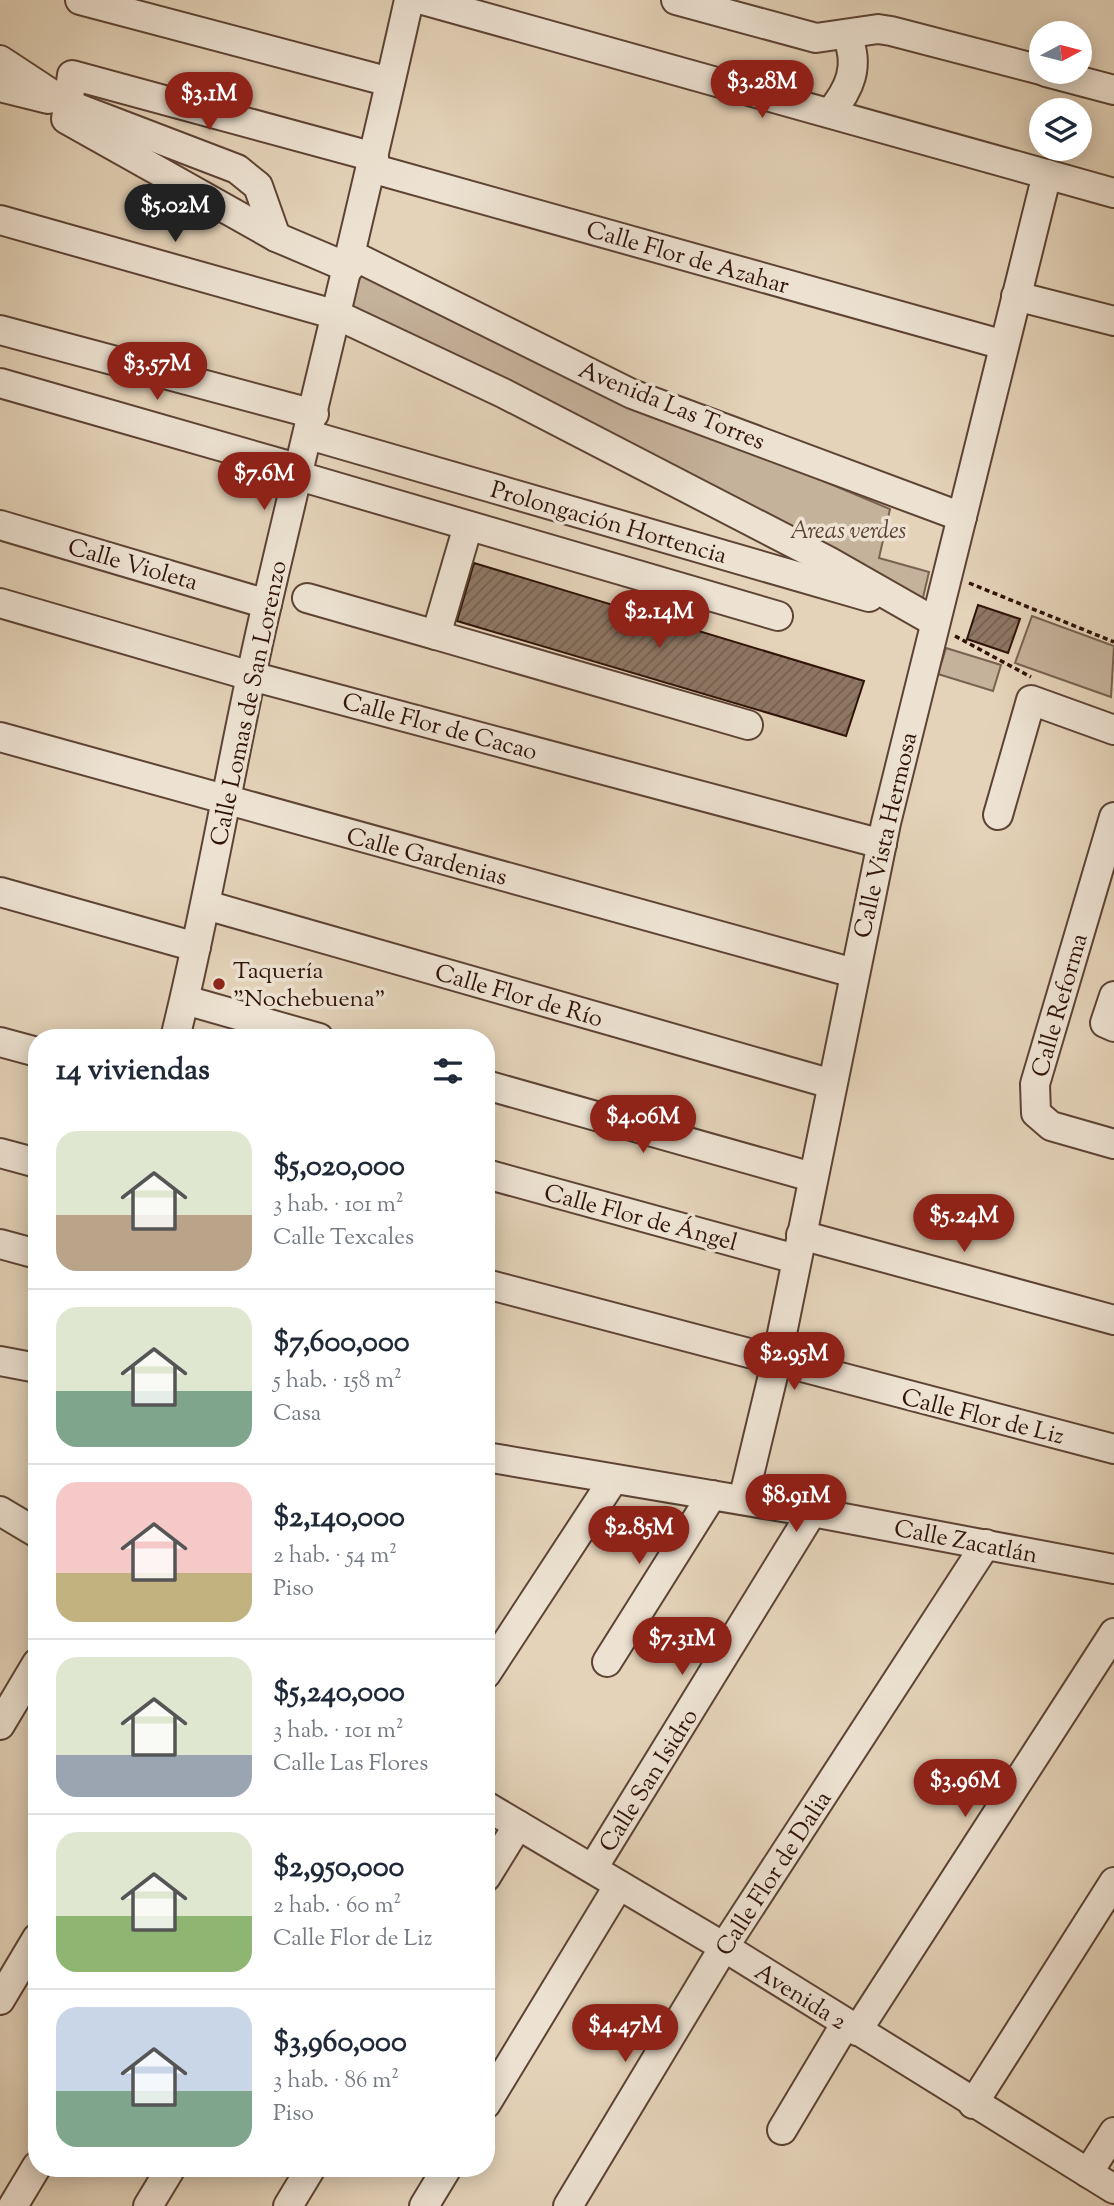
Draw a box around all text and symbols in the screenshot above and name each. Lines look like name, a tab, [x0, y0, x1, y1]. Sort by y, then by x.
north arrow	[1029, 21, 1092, 84]
map controls	[1029, 21, 1092, 161]
pin: $3.28M	[705, 60, 819, 120]
text: $3.28M	[727, 66, 797, 99]
pin: $3.1M	[160, 72, 258, 132]
text: $3.1M	[181, 78, 237, 111]
button: layers	[1029, 98, 1092, 161]
pin: $5.02M	[118, 184, 232, 244]
text: $5.02M	[140, 190, 210, 223]
street label: Calle Flor de Azahar	[582, 214, 793, 304]
pin: $3.57M	[100, 342, 214, 402]
text: $3.57M	[123, 348, 191, 381]
street label: Avenida Las Torres	[573, 354, 770, 460]
pin: $7.6M	[215, 452, 313, 512]
text: $7.6M	[234, 458, 294, 491]
street label: Prolongación Hortencia	[486, 474, 731, 574]
park label: Areas verdes	[790, 515, 906, 549]
street label: Calle Violeta	[63, 531, 202, 601]
street label: Calle Lomas de San Lorenzo	[203, 558, 297, 849]
pin: $2.14M	[602, 590, 716, 650]
text: $2.14M	[624, 596, 694, 629]
street label: Calle Flor de Cacao	[338, 686, 541, 770]
street label: Calle Vista Hermosa	[847, 729, 927, 942]
street label: Calle Gardenias	[342, 820, 511, 896]
street label: Calle Reforma	[1024, 930, 1098, 1081]
place label: Taquería "Nochebuena"	[233, 955, 386, 1017]
street label: Calle Flor de Río	[431, 957, 606, 1037]
marker: Taquería "Nochebuena"	[211, 976, 227, 992]
text: 14 viviendas	[56, 1050, 210, 1093]
icon: filters	[429, 1052, 467, 1090]
pin: $4.06M	[586, 1096, 700, 1155]
text: $4.06M	[606, 1101, 680, 1134]
text: $5,020,000	[273, 1146, 405, 1189]
icon: home	[112, 1159, 196, 1243]
street label: Calle Flor de Ángel	[540, 1177, 741, 1261]
text: 3 hab. · 101 m²	[273, 1189, 403, 1222]
pin: $5.24M	[907, 1194, 1021, 1254]
text: $5.24M	[929, 1200, 999, 1233]
text: Calle Texcales	[273, 1222, 414, 1255]
text: $7,600,000	[273, 1322, 410, 1365]
pin: $2.95M	[737, 1332, 851, 1392]
icon: home	[112, 1335, 196, 1419]
text: $2.95M	[760, 1338, 828, 1371]
text: 5 hab. · 158 m²	[273, 1365, 402, 1398]
street label: Calle Flor de Liz	[898, 1381, 1067, 1455]
text: Casa	[273, 1398, 321, 1431]
pin: $8.91M	[739, 1474, 853, 1534]
text: $8.91M	[761, 1480, 831, 1513]
text: $2,140,000	[273, 1497, 405, 1540]
pin: $2.85M	[582, 1506, 696, 1566]
icon: home	[112, 1510, 196, 1594]
text: $2.85M	[604, 1512, 674, 1545]
street label: Calle Zacatlán	[891, 1512, 1040, 1574]
text: 2 hab. · 54 m²	[273, 1540, 397, 1573]
text: Piso	[273, 1573, 314, 1606]
pin: $7.31M	[625, 1618, 739, 1677]
text: $7.31M	[649, 1623, 715, 1656]
text: $5,240,000	[273, 1672, 405, 1715]
icon: home	[112, 1685, 196, 1769]
street label: Calle San Isidro	[592, 1703, 707, 1859]
text: 3 hab. · 101 m²	[273, 1715, 403, 1748]
text: Calle Las Flores	[273, 1748, 428, 1781]
pin: $3.96M	[908, 1759, 1022, 1819]
text: $3.96M	[930, 1765, 1000, 1798]
street label: Calle Flor de Dalia	[708, 1785, 841, 1963]
text: $2,950,000	[273, 1847, 404, 1890]
icon: home	[112, 1860, 196, 1944]
text: 2 hab. · 60 m²	[273, 1890, 401, 1923]
text: Calle Flor de Liz	[273, 1923, 433, 1956]
street label: Avenida 2	[747, 1956, 853, 2039]
pin: $4.47M	[568, 2004, 682, 2064]
text: $4.47M	[588, 2010, 662, 2043]
text: $3,960,000	[273, 2022, 407, 2065]
icon: home	[112, 2035, 196, 2119]
text: 3 hab. · 86 m²	[273, 2065, 399, 2098]
text: Piso	[273, 2098, 314, 2131]

